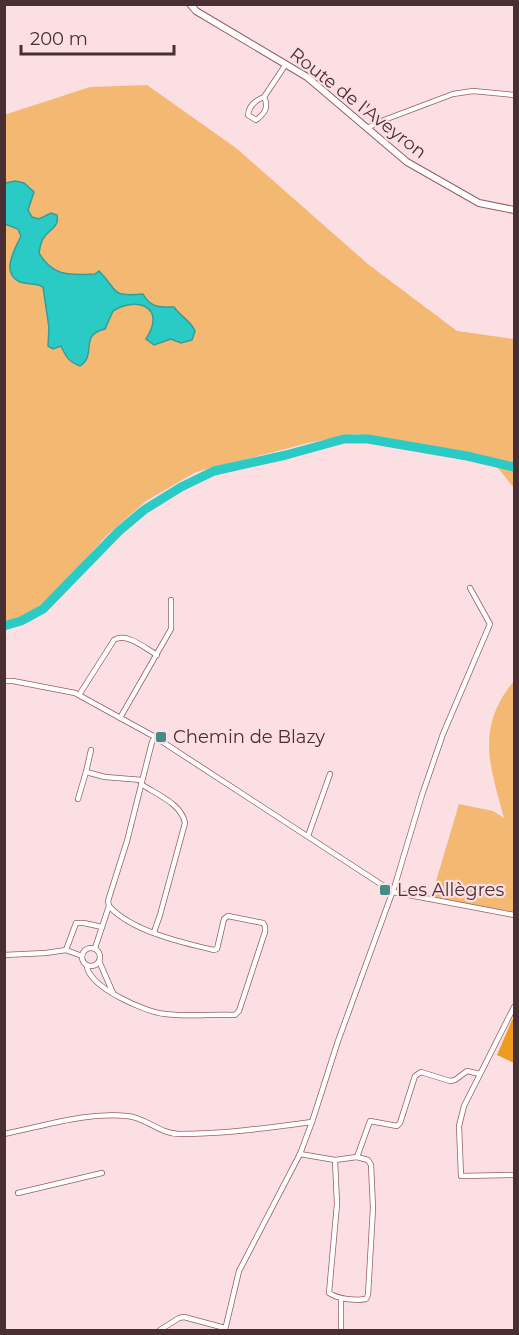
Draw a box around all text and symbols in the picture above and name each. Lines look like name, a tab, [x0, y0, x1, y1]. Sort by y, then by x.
scale bar	[21, 18, 174, 56]
text: 200 m	[30, 28, 88, 50]
street label: Route de l'Aveyron	[285, 43, 431, 163]
place label: Chemin de Blazy	[173, 726, 325, 748]
marker: Chemin de Blazy	[154, 730, 168, 744]
place label: Les Allègres	[397, 879, 504, 901]
marker: Les Allègres	[378, 883, 392, 897]

